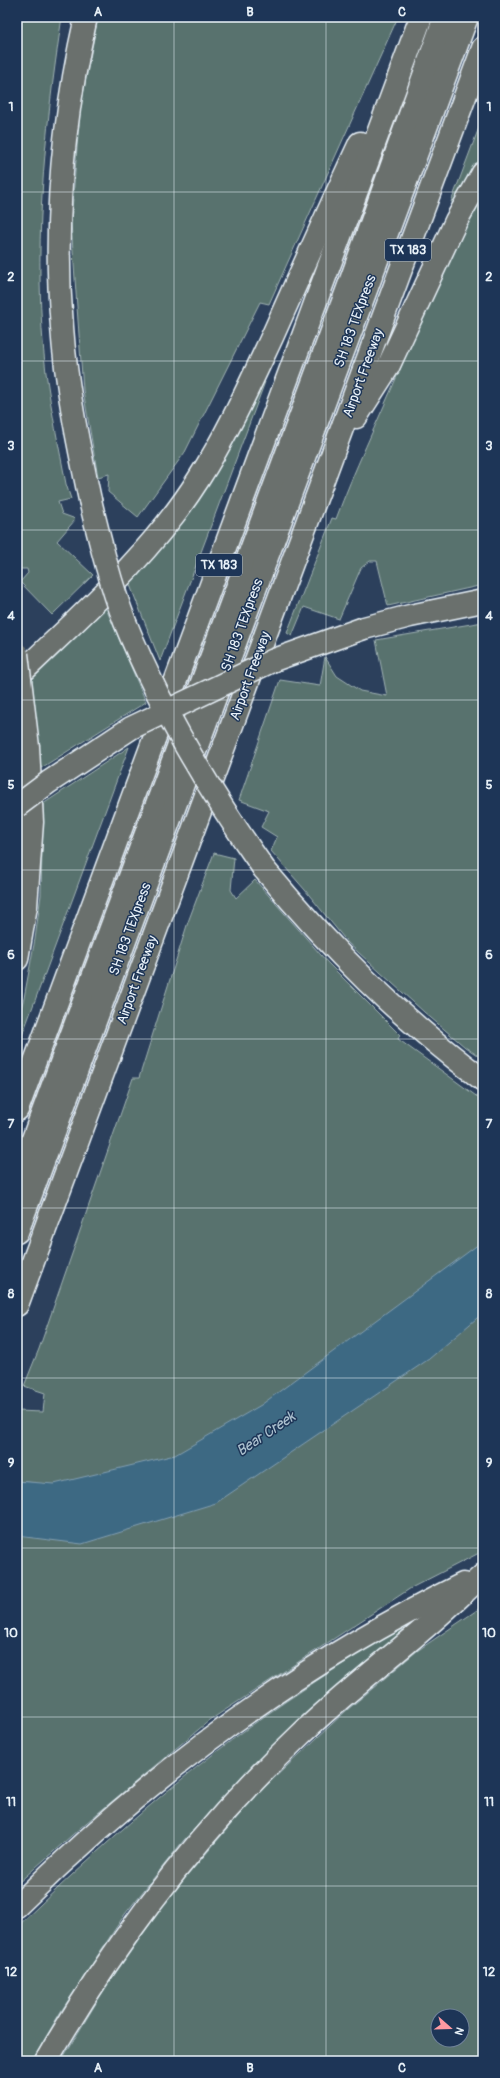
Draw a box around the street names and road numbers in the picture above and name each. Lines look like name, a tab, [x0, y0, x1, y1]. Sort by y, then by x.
road number: TX 183	[385, 239, 431, 261]
street label: SH 183 TEXpress	[330, 272, 380, 370]
street label: Airport Freeway	[339, 326, 387, 420]
road number: TX 183	[196, 554, 242, 576]
street label: SH 183 TEXpress	[217, 576, 267, 674]
street label: Airport Freeway	[226, 629, 274, 723]
street label: SH 183 TEXpress	[105, 880, 155, 978]
street label: Airport Freeway	[113, 933, 161, 1027]

